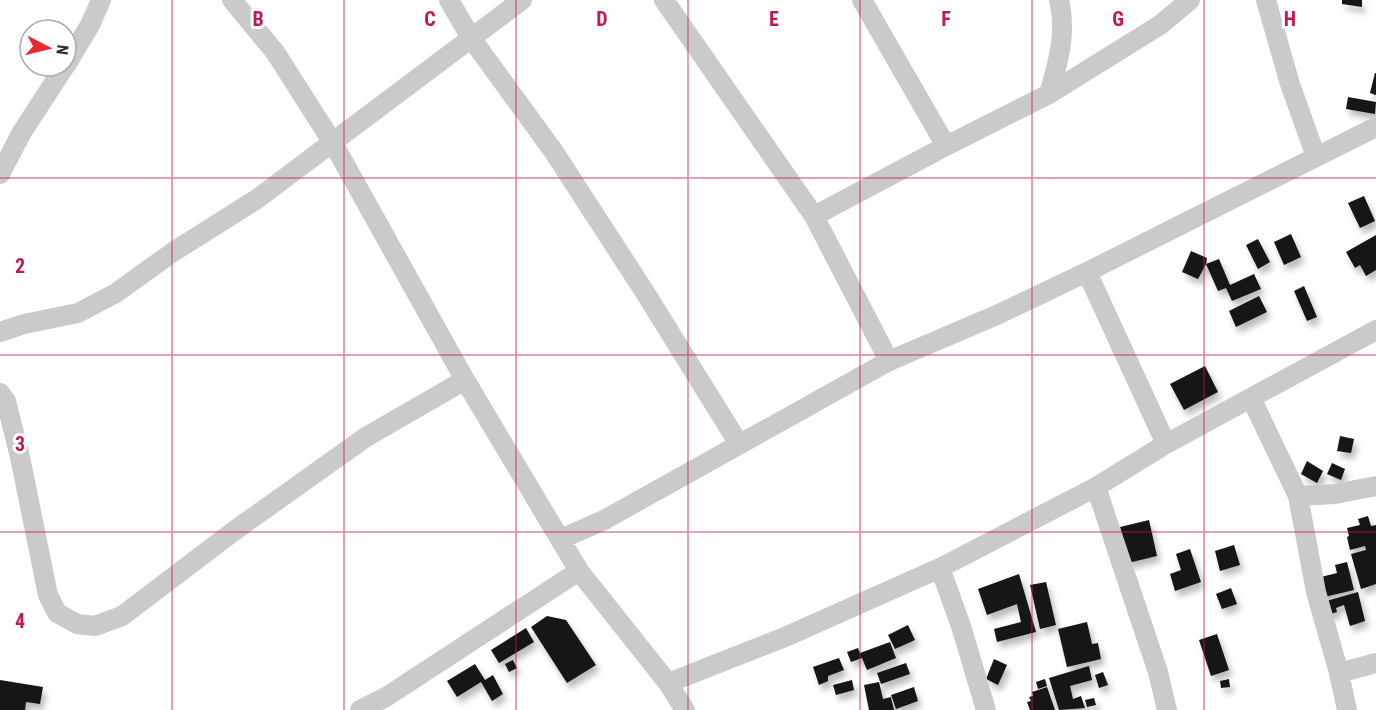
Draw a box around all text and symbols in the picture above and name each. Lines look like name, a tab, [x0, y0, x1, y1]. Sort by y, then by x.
text: B	[252, 7, 264, 31]
text: C	[424, 7, 436, 31]
text: D	[596, 7, 608, 31]
text: E	[769, 7, 779, 31]
text: F	[941, 7, 951, 31]
text: G	[1112, 7, 1124, 31]
text: H	[1284, 7, 1296, 31]
north arrow	[18, 18, 78, 78]
text: N	[52, 44, 72, 56]
text: 2	[15, 254, 25, 278]
text: 3	[15, 432, 25, 456]
text: 4	[15, 609, 25, 633]

